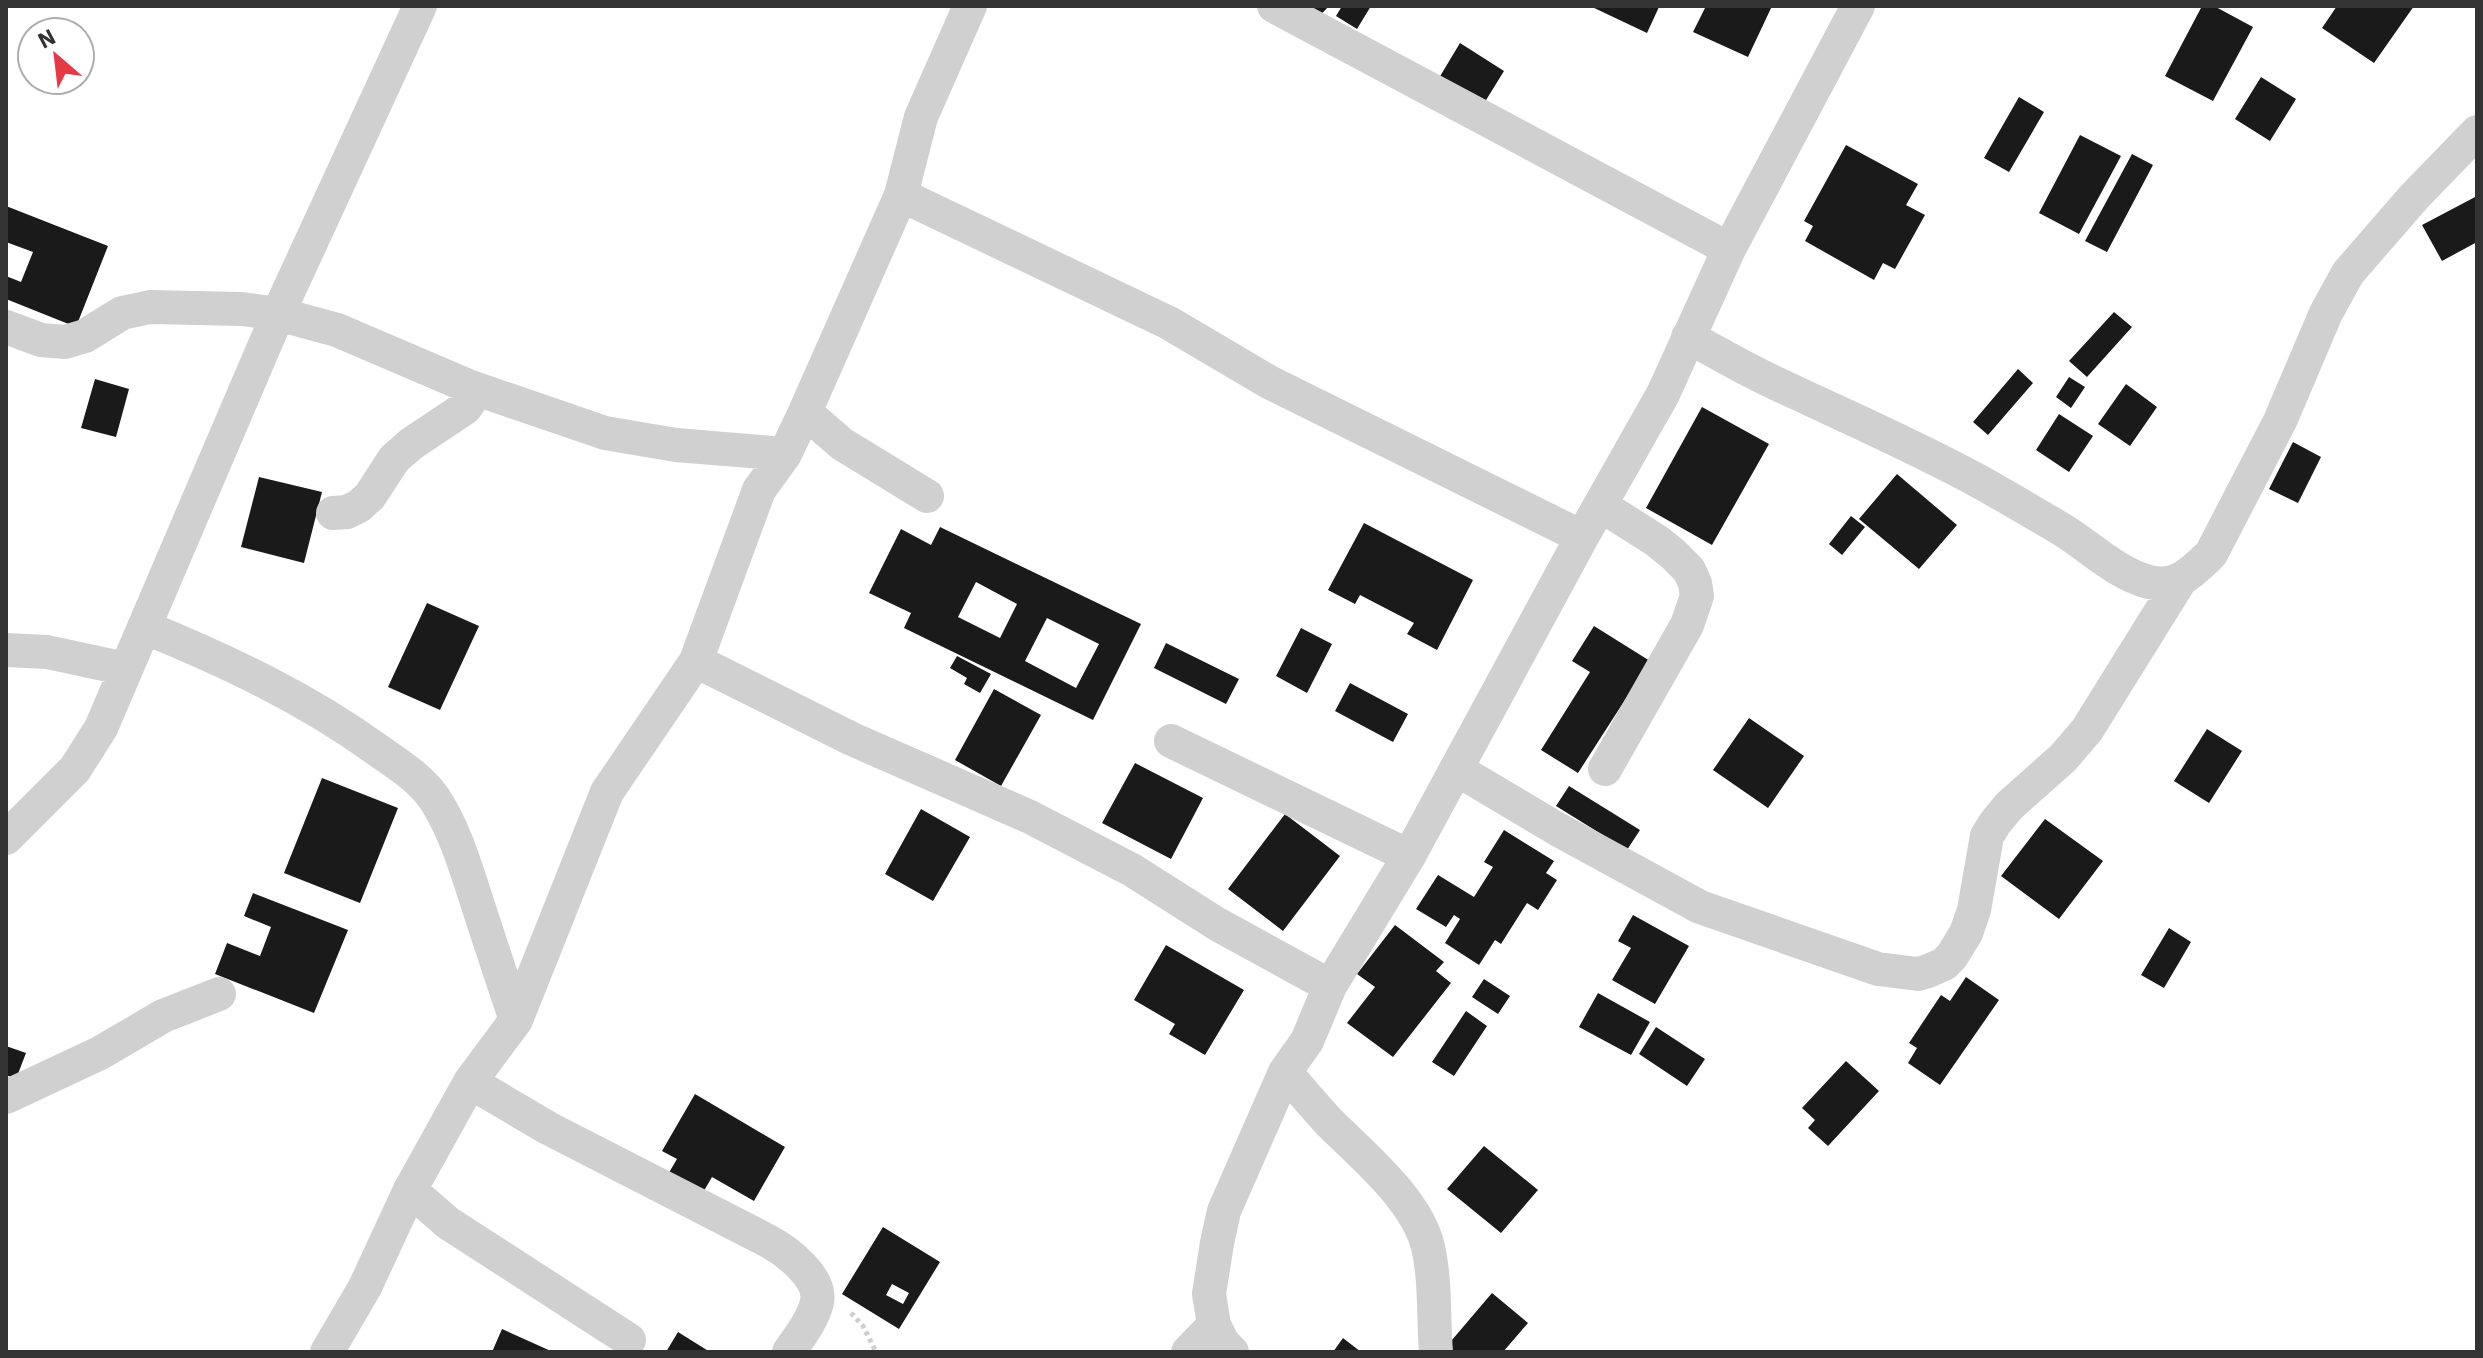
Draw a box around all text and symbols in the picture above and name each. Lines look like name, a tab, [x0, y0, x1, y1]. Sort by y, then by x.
north arrow	[16, 16, 96, 96]
text: N	[33, 21, 60, 54]

